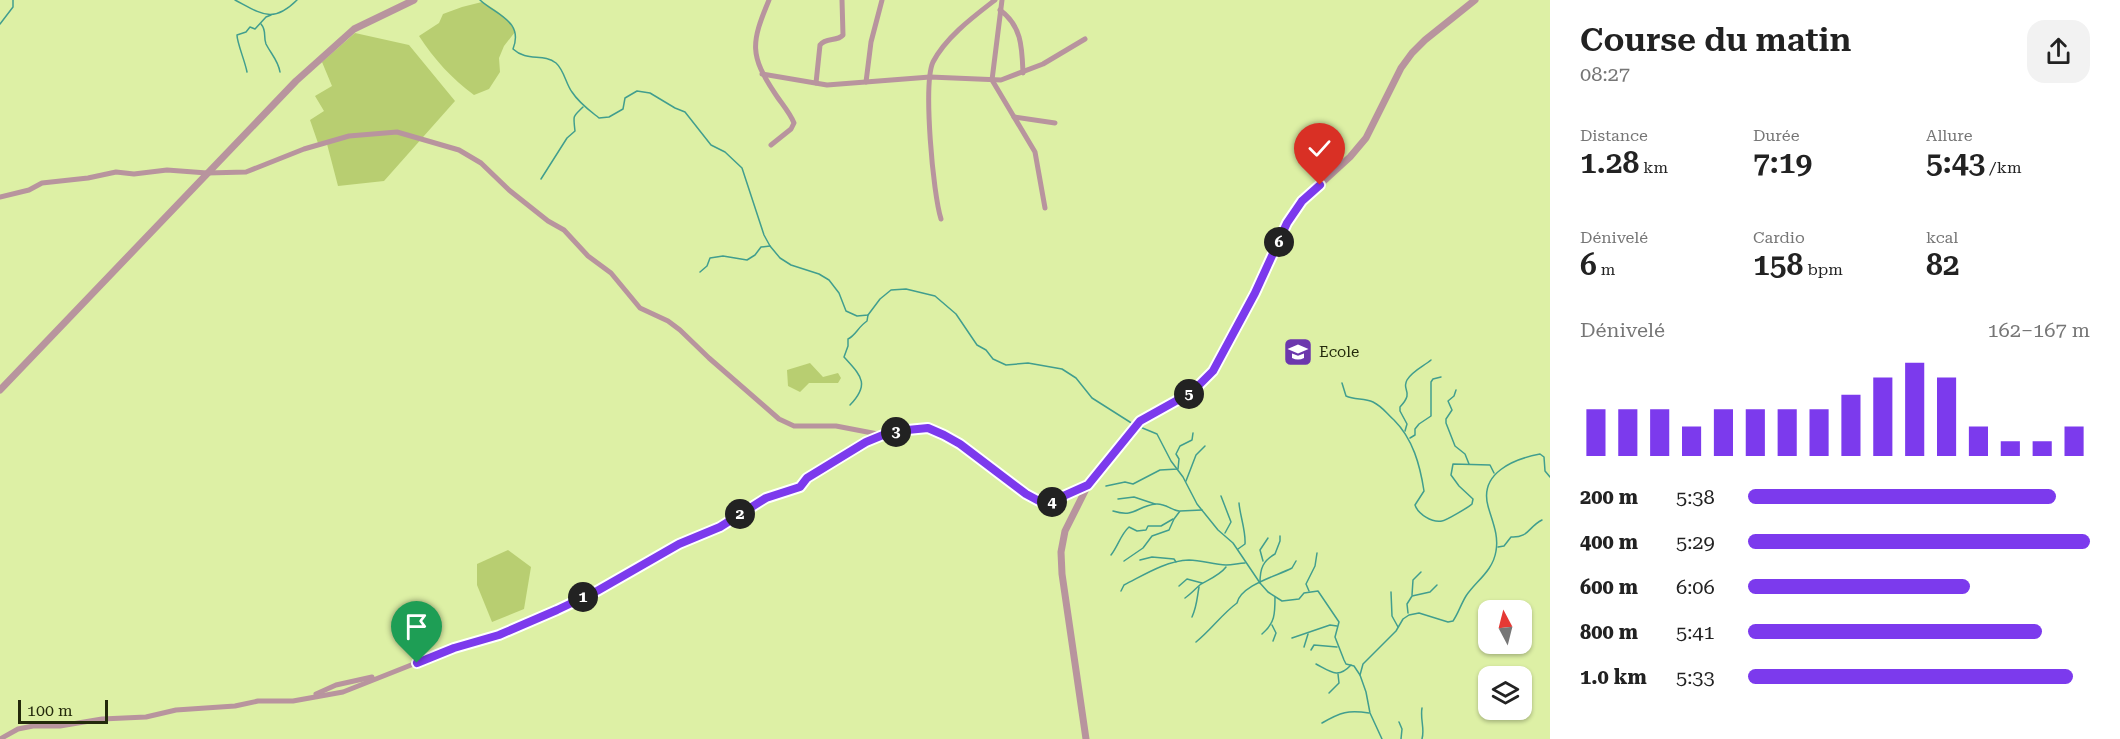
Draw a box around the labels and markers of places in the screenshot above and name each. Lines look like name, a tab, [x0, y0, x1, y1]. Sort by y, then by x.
pin	[1294, 123, 1345, 185]
pin: 6	[1264, 227, 1294, 257]
school or university icon: Ecole	[1282, 336, 1314, 368]
place label: Ecole	[1319, 343, 1359, 361]
pin: 5	[1174, 379, 1204, 409]
pin: 3	[881, 417, 911, 447]
pin: 4	[1037, 487, 1067, 517]
pin: 2	[725, 499, 755, 529]
pin: 1	[568, 582, 598, 612]
pin	[391, 601, 442, 663]

